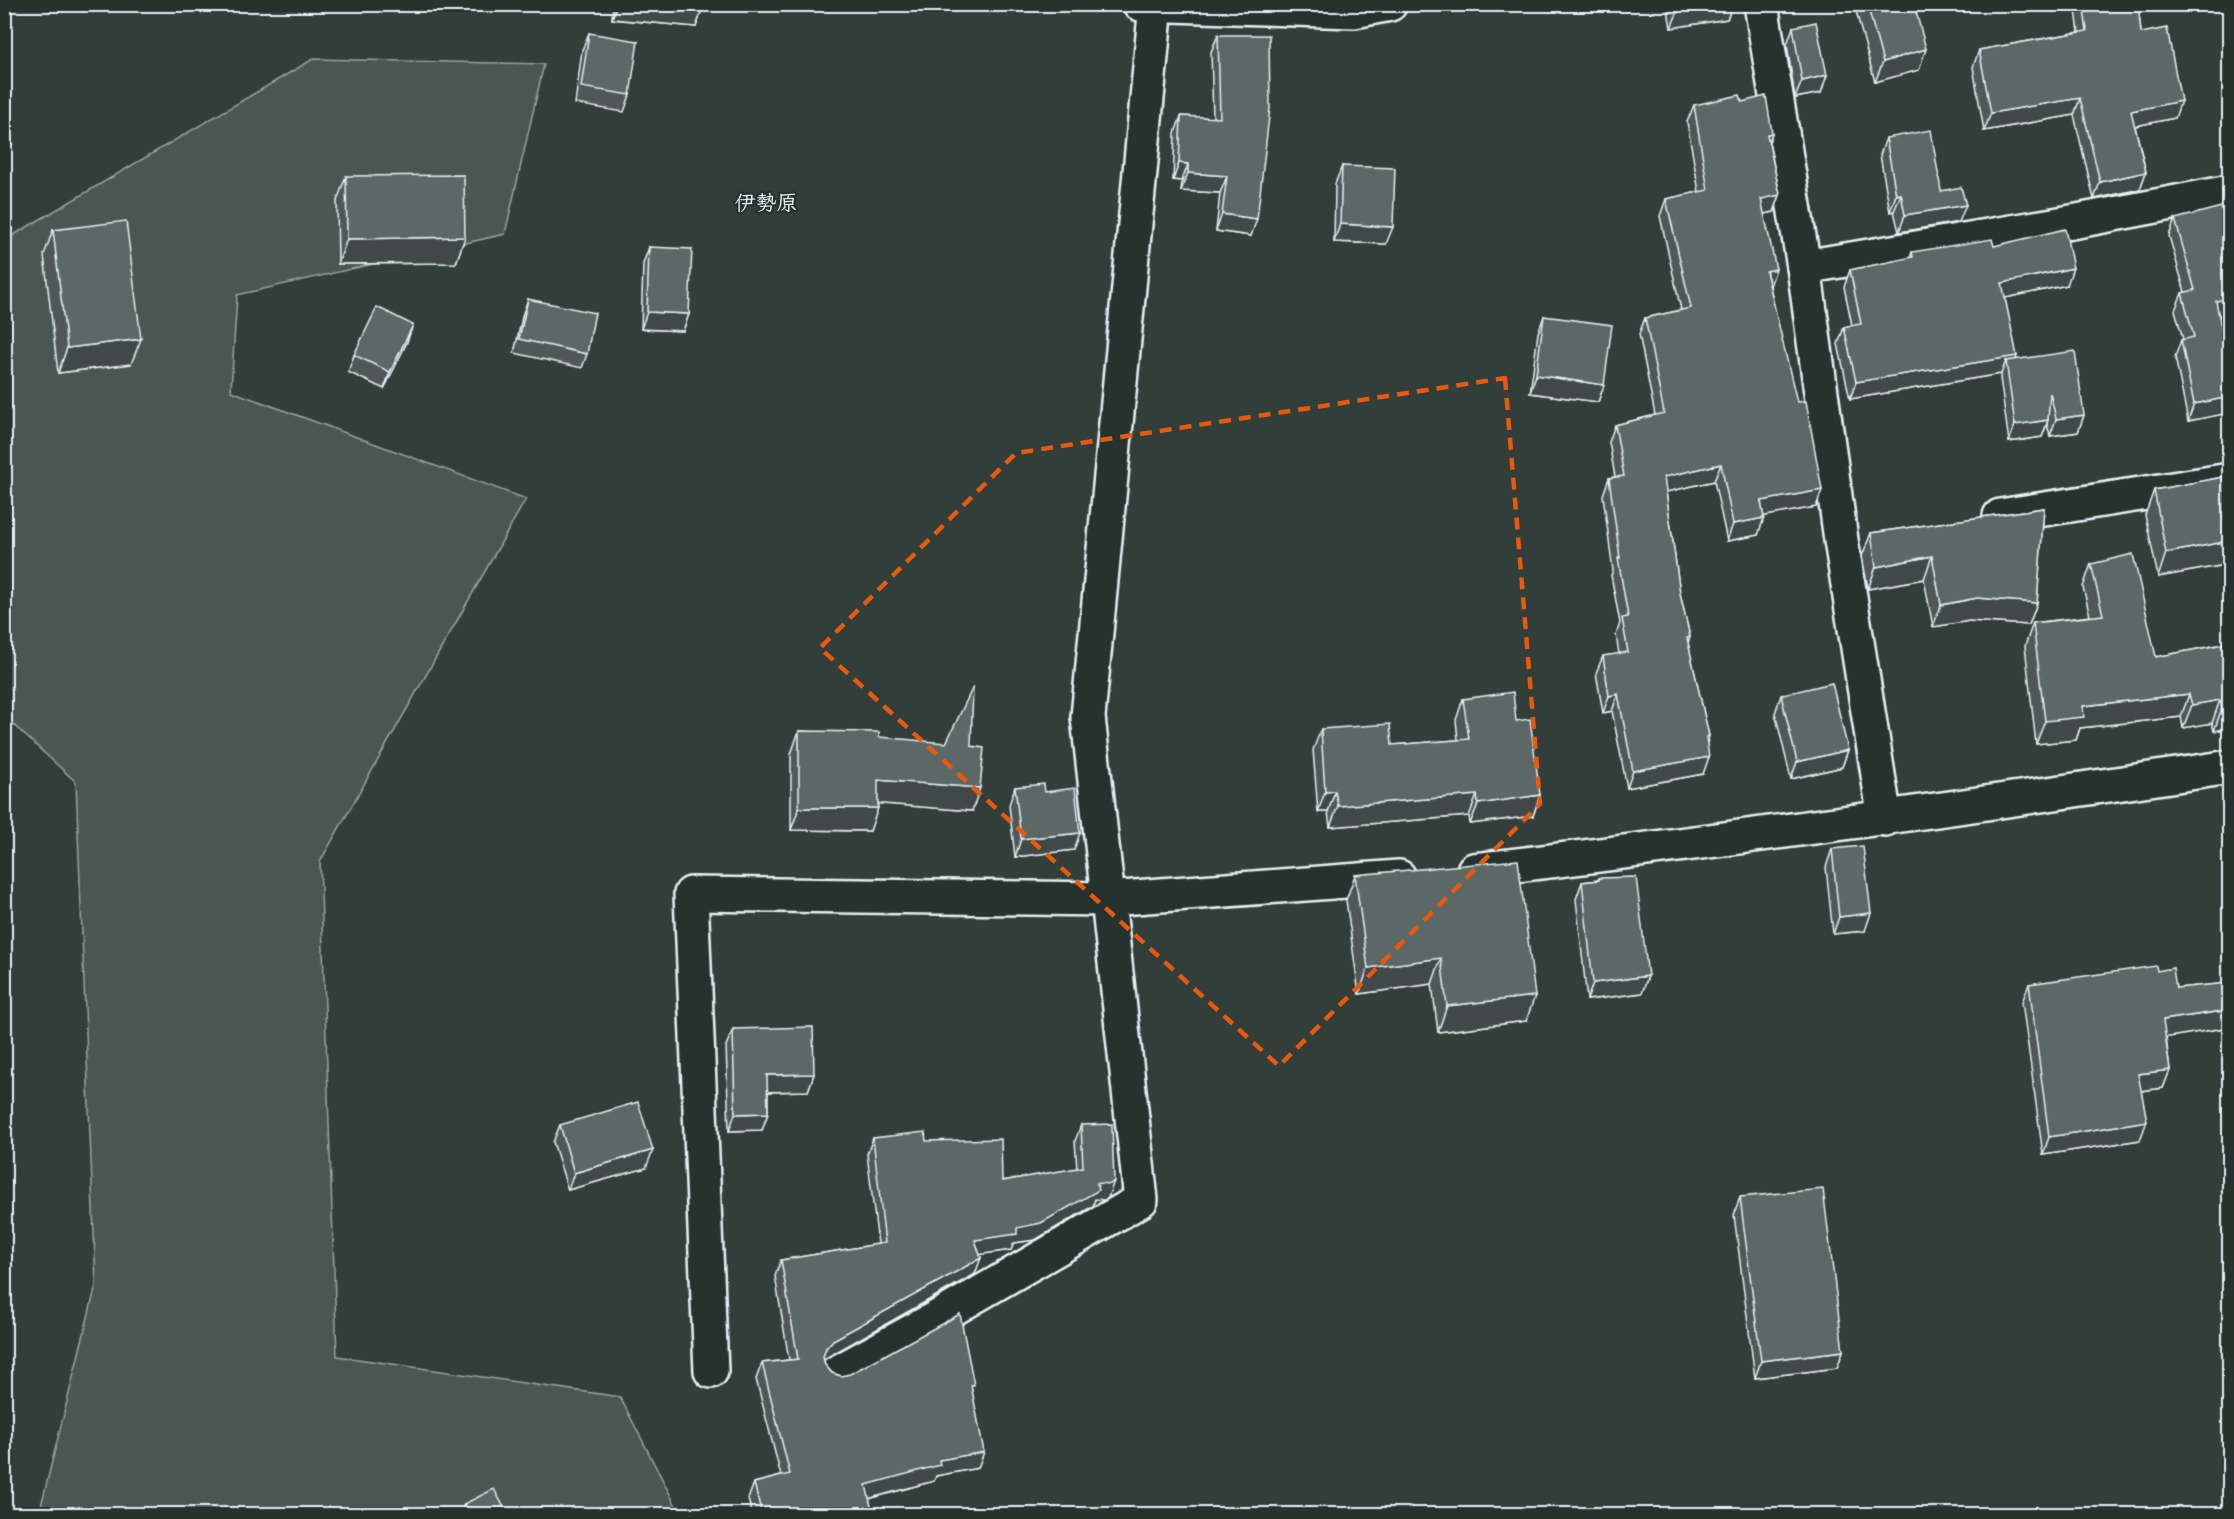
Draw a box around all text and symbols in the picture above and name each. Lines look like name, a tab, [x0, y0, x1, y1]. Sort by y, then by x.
district label: 伊勢原	[735, 191, 798, 221]

